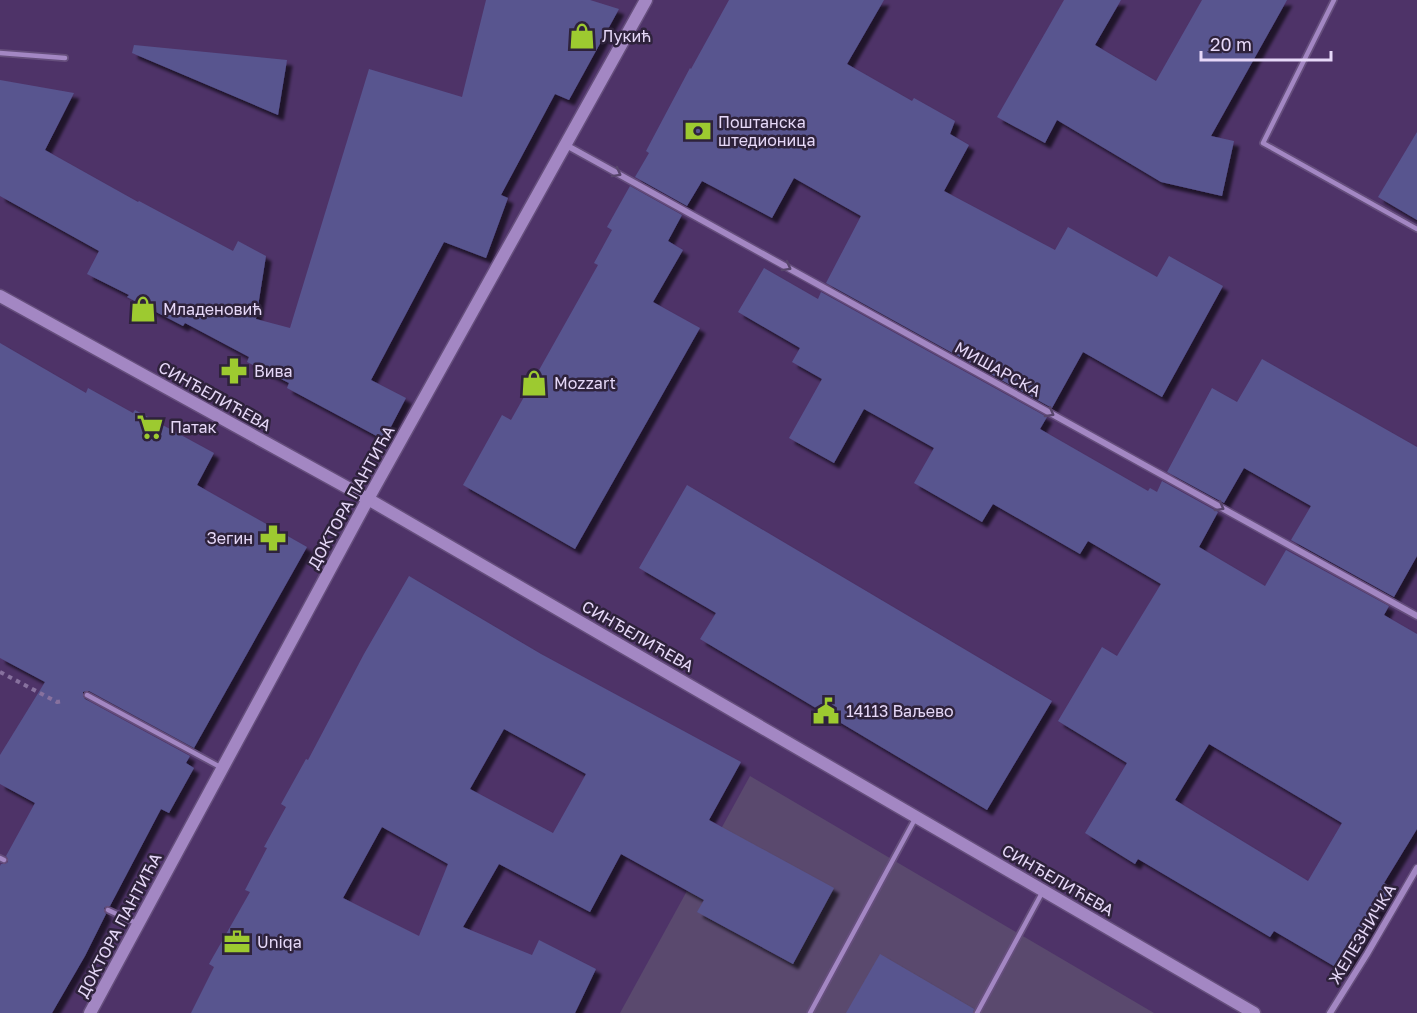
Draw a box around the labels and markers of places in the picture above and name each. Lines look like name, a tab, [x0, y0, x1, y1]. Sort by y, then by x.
shop icon: Лукић	[567, 21, 597, 51]
place label: Лукић	[602, 26, 651, 46]
place label: Поштанска штедионица	[718, 112, 815, 150]
bank icon: Поштанска штедионица	[683, 116, 713, 146]
shop icon: Младеновић	[128, 294, 158, 324]
place label: Младеновић	[163, 299, 262, 319]
pharmacy icon: Вива	[219, 356, 249, 386]
place label: Вива	[254, 361, 293, 381]
shop icon: Mozzart	[519, 368, 549, 398]
place label: Mozzart	[554, 373, 616, 393]
supermarket icon: Патак	[135, 412, 165, 442]
place label: Патак	[170, 417, 217, 437]
pharmacy icon: Зегин	[258, 523, 288, 553]
place label: Зегин	[207, 528, 253, 548]
public building icon: 14113 Ваљево	[811, 696, 841, 726]
place label: 14113 Ваљево	[846, 701, 954, 721]
office icon: Uniqa	[222, 927, 252, 957]
place label: Uniqa	[257, 932, 302, 952]

